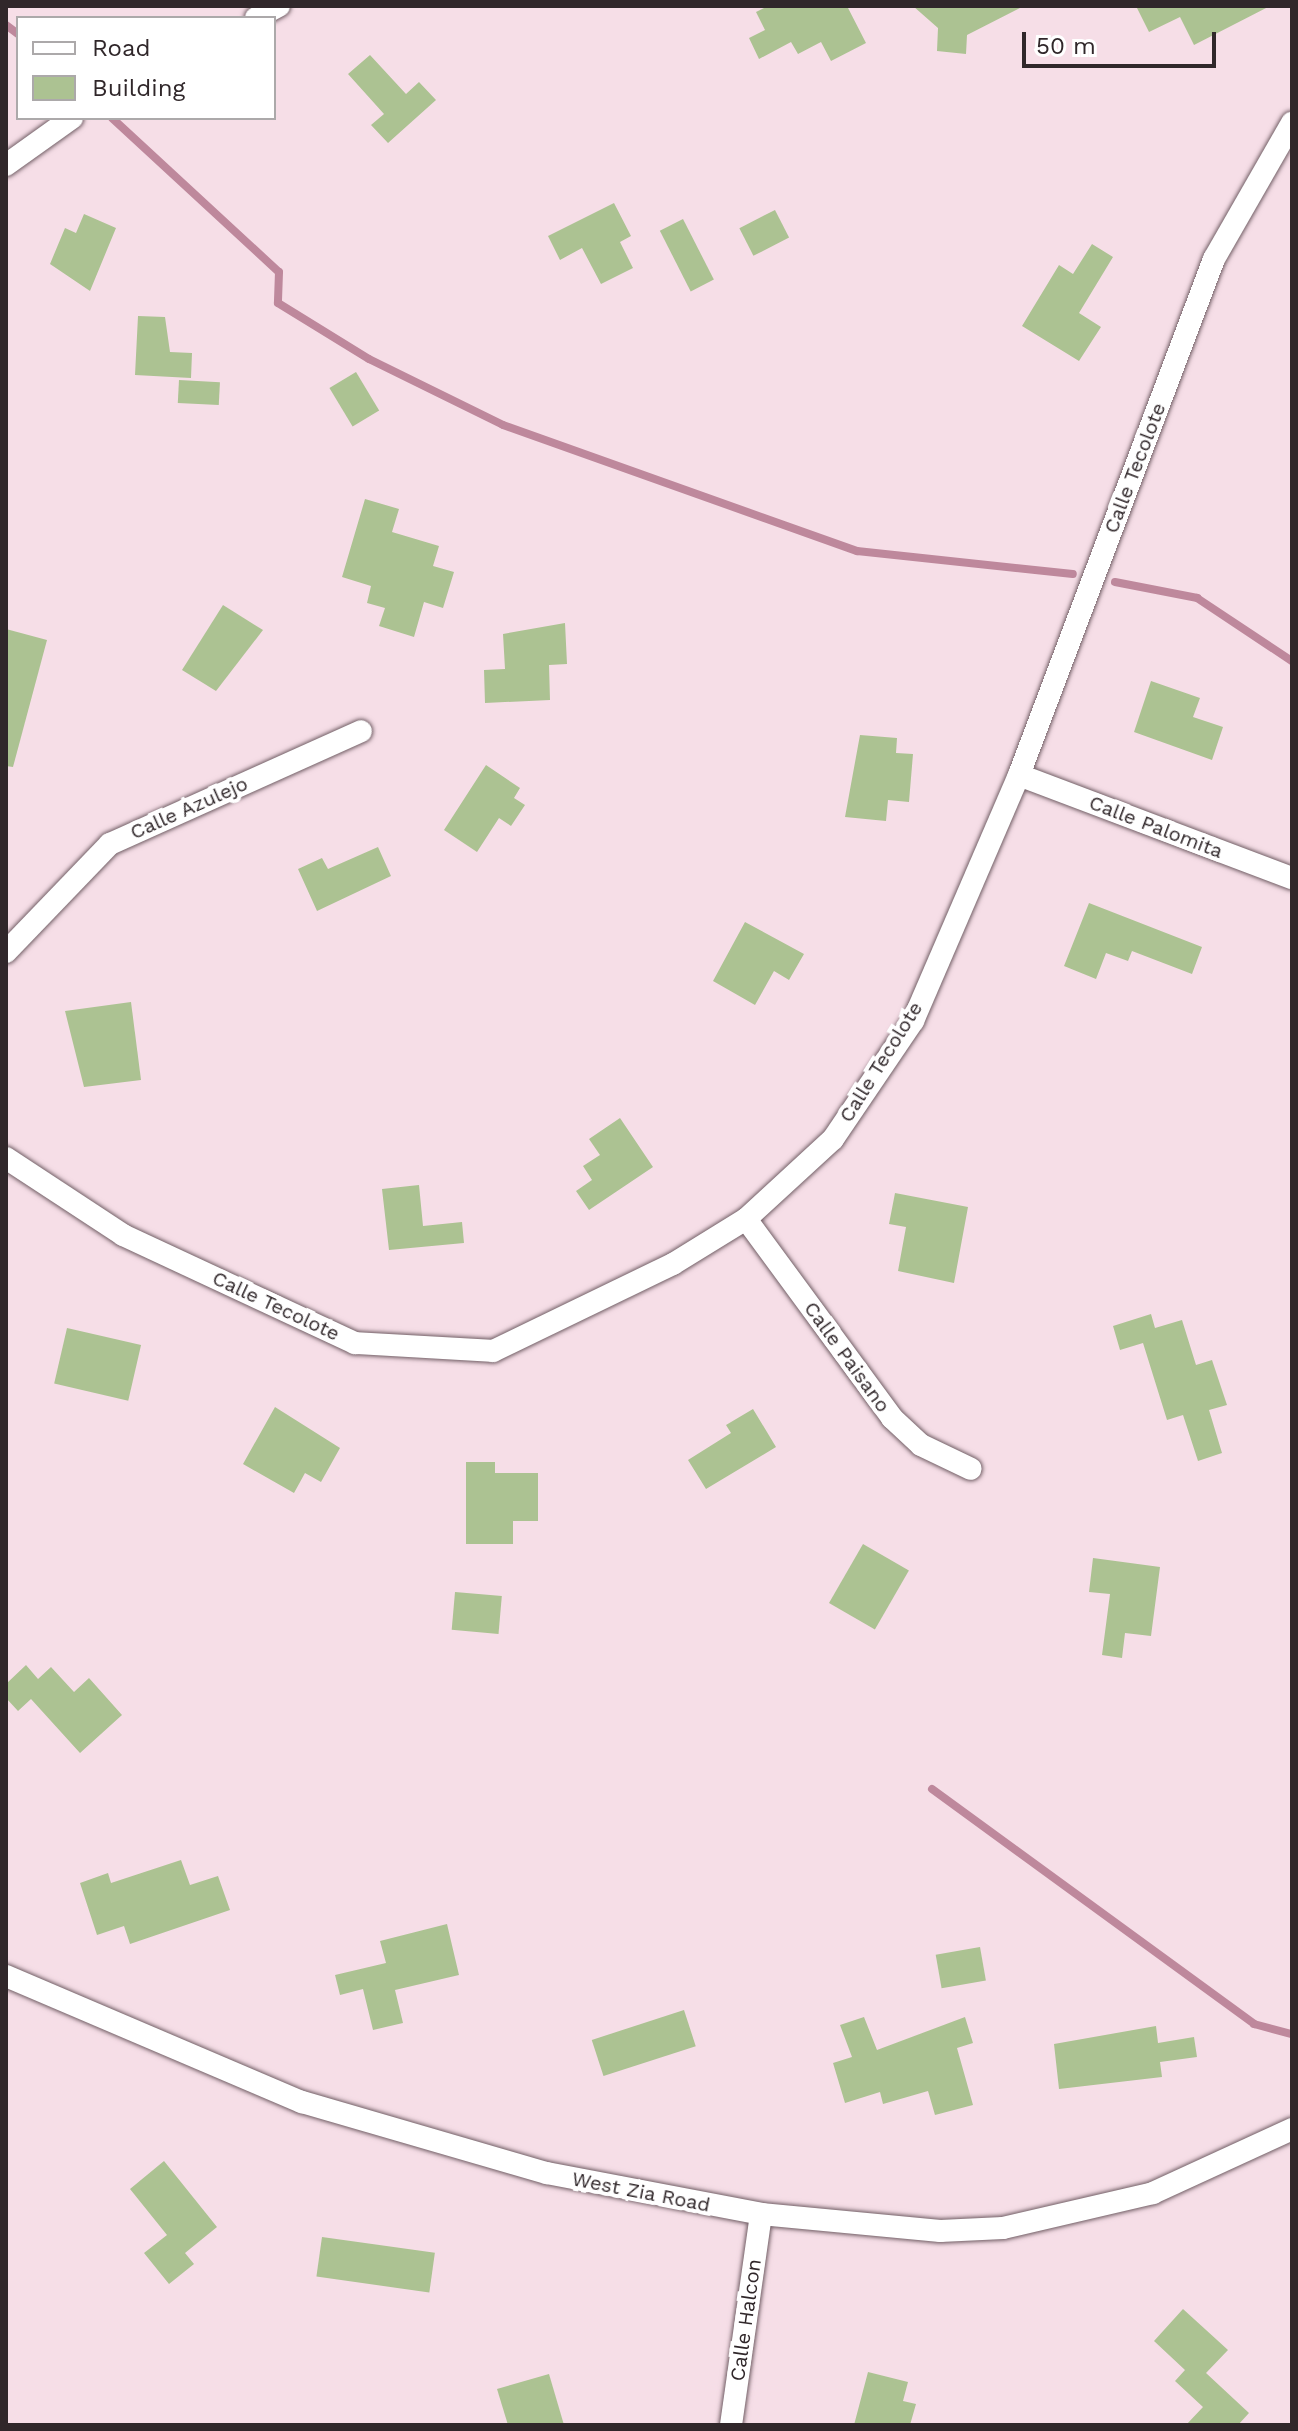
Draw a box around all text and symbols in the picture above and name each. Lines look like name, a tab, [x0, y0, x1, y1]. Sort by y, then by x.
legend	[16, 16, 276, 120]
scale bar	[1026, 16, 1220, 66]
text: 50 m	[1036, 32, 1096, 60]
text: Road	[92, 34, 151, 62]
text: Building	[92, 74, 185, 102]
street label: Calle Tecolote	[1099, 399, 1171, 537]
street label: Calle Azulejo	[126, 771, 252, 845]
street label: Calle Palomita	[1086, 790, 1226, 864]
street label: Calle Tecolote	[834, 997, 928, 1127]
street label: Calle Tecolote	[208, 1266, 344, 1346]
street label: Calle Paisano	[799, 1297, 895, 1417]
street label: West Zia Road	[570, 2167, 712, 2217]
street label: Calle Halcon	[726, 2257, 766, 2383]

